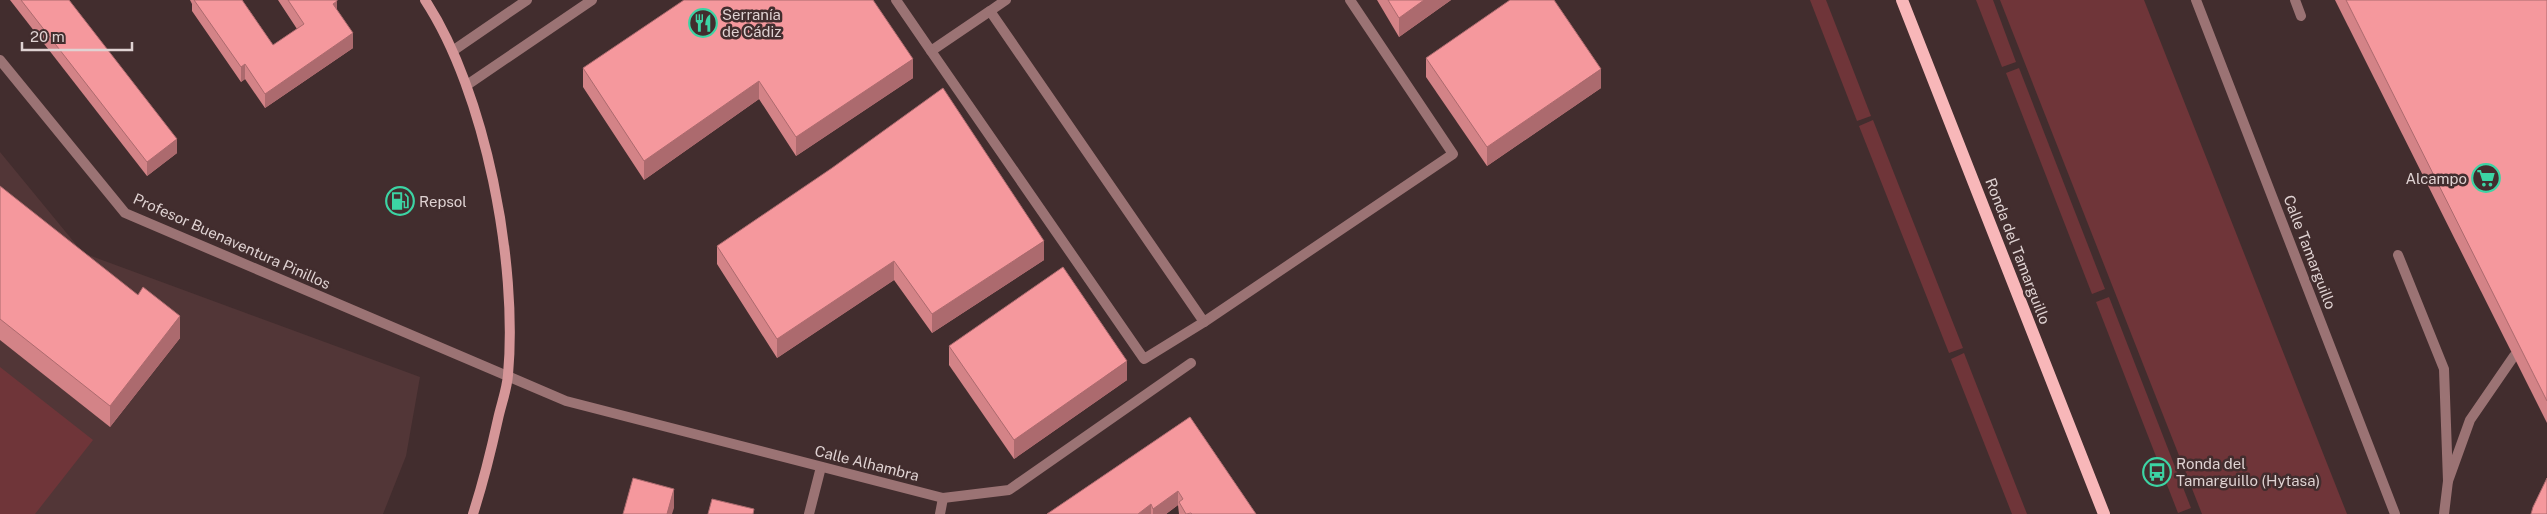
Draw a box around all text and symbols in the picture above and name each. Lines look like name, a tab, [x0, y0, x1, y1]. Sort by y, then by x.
place label: Serranía de Cádiz	[722, 6, 781, 40]
restaurant icon: Serranía de Cádiz	[688, 8, 718, 38]
scale bar	[22, 20, 132, 52]
text: 20 m	[30, 28, 65, 45]
supermarket icon: Alcampo	[2471, 163, 2501, 193]
place label: Alcampo	[2405, 170, 2467, 187]
street label: Ronda del Tamarguillo	[1982, 175, 2054, 327]
fuel station icon: Repsol	[385, 186, 415, 216]
street label: Profesor Buenaventura Pinillos	[131, 190, 333, 292]
place label: Repsol	[419, 193, 467, 210]
street label: Calle Tamarguillo	[2280, 193, 2340, 311]
street label: Calle Alhambra	[813, 442, 921, 484]
place label: Ronda del Tamarguillo (Hytasa)	[2176, 455, 2320, 489]
bus stop icon: Ronda del Tamarguillo (Hytasa)	[2142, 457, 2172, 487]

